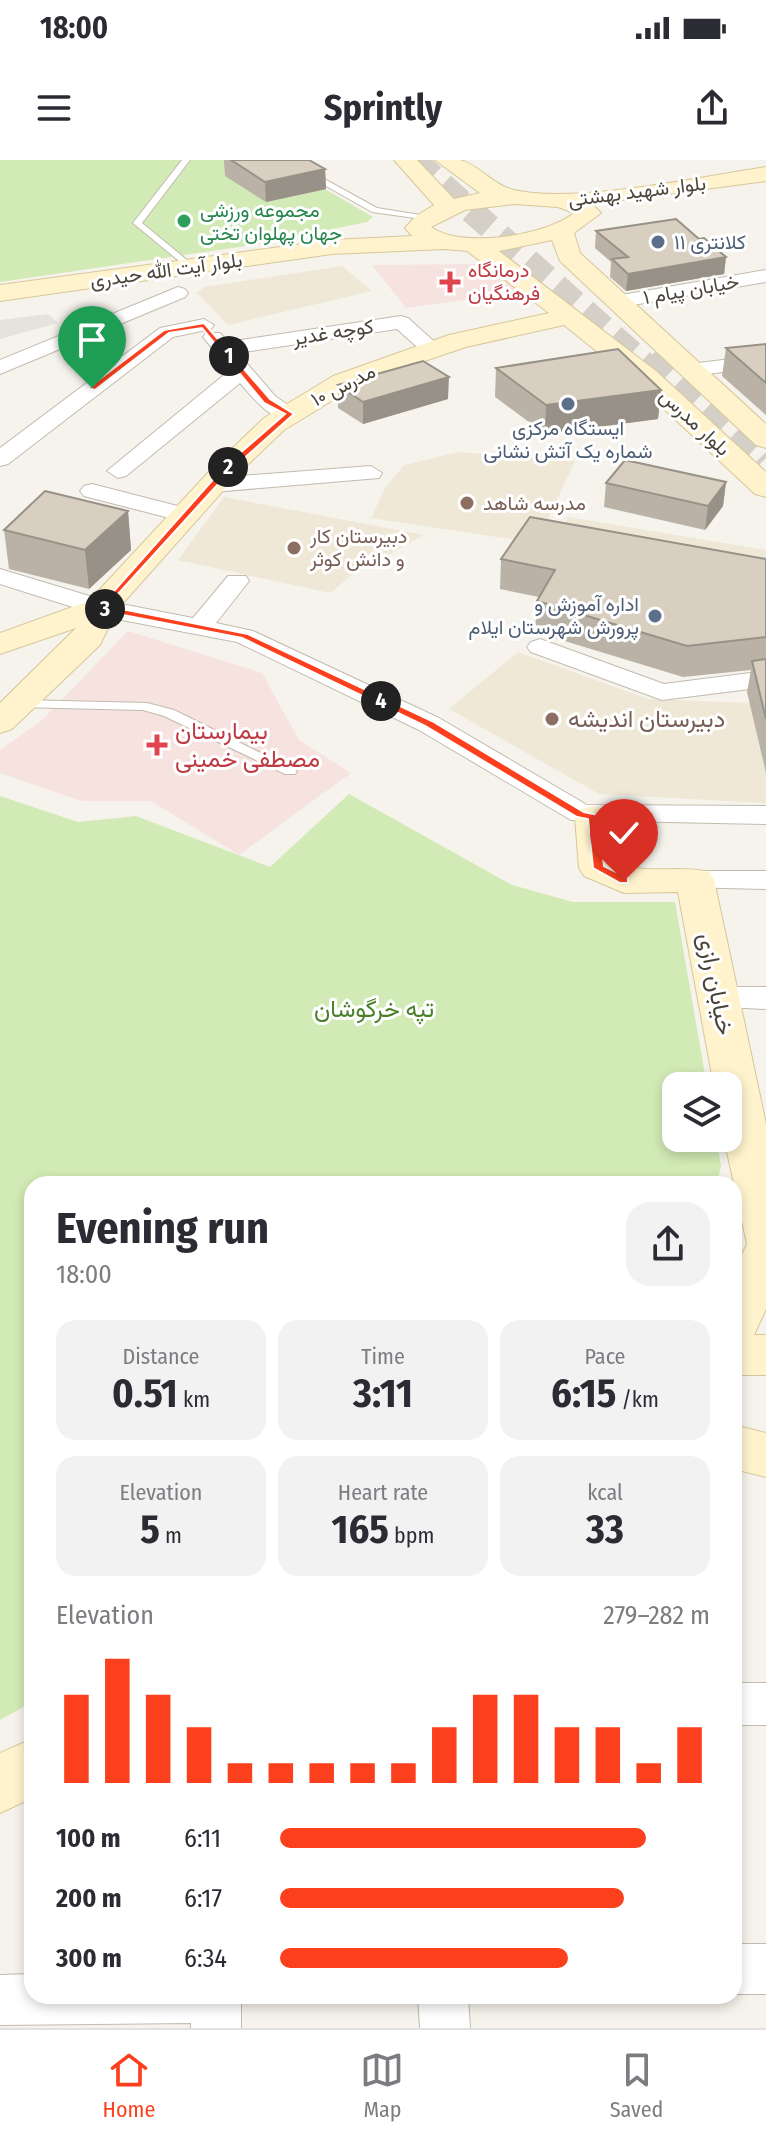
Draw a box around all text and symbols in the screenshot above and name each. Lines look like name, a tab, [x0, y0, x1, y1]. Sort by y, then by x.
text: 18:00	[40, 10, 108, 46]
icon: menu	[32, 86, 76, 130]
text: Sprintly	[324, 86, 442, 130]
icon: share	[690, 86, 734, 130]
street label: بلوار شهید بهشتی	[567, 171, 707, 212]
place label: مجموعه ورزشی جهان پهلوان تختی	[200, 198, 342, 247]
marker: مجموعه ورزشی جهان پهلوان تختی	[175, 212, 193, 230]
place label: کلانتری ۱۱	[674, 230, 746, 255]
marker: کلانتری ۱۱	[649, 233, 667, 251]
street label: بلوار آیت الله حیدری	[88, 247, 244, 294]
place label: درمانگاه فرهنگیان	[468, 258, 540, 306]
street label: خیابان پیام ۱	[641, 269, 741, 311]
marker: درمانگاه فرهنگیان	[439, 271, 461, 293]
pin	[58, 306, 126, 388]
street label: کوچه غدیر	[290, 314, 376, 352]
icon: arrive	[70, 318, 114, 362]
pin: 1	[209, 336, 249, 376]
text: 1	[224, 342, 234, 369]
street label: مدرس ۱۰	[307, 359, 380, 412]
street label: بلوار مدرس	[654, 383, 735, 461]
marker: ایستگاه مرکزی شماره یک آتش نشانی	[559, 395, 577, 413]
place label: ایستگاه مرکزی شماره یک آتش نشانی	[484, 416, 652, 464]
pin: 2	[208, 447, 248, 487]
text: 2	[223, 453, 233, 480]
place label: مدرسه شاهد	[483, 491, 586, 516]
marker: مدرسه شاهد	[458, 494, 476, 512]
place label: دبیرستان کار و دانش کوثر	[309, 524, 407, 572]
marker: دبیرستان کار و دانش کوثر	[285, 539, 303, 557]
pin: 3	[85, 589, 125, 629]
place label: اداره آموزش و پرورش شهرستان ایلام	[469, 592, 639, 641]
text: 3	[100, 595, 110, 622]
marker: اداره آموزش و پرورش شهرستان ایلام	[646, 607, 664, 625]
pin: 4	[361, 681, 401, 721]
text: 4	[375, 687, 387, 714]
place label: دبیرستان اندیشه	[568, 705, 725, 734]
marker: دبیرستان اندیشه	[543, 710, 561, 728]
place label: بیمارستان مصطفی خمینی	[175, 717, 320, 773]
marker: بیمارستان مصطفی خمینی	[146, 734, 168, 756]
pin	[590, 799, 658, 881]
icon: check	[602, 811, 646, 855]
street label: خیابان رازی	[691, 930, 740, 1038]
park label: تپه خرگوشان	[314, 995, 434, 1025]
map controls	[662, 1072, 742, 1152]
button: layers	[662, 1072, 742, 1152]
text: Evening run	[56, 1202, 269, 1255]
button: share	[626, 1202, 710, 1286]
text: 18:00	[56, 1259, 112, 1290]
text: Distance	[122, 1343, 200, 1370]
text: Time	[361, 1343, 405, 1370]
text: Pace	[584, 1343, 626, 1370]
text: 0.51	[112, 1370, 178, 1418]
text: 3:11	[353, 1370, 413, 1418]
text: 6:15	[551, 1370, 616, 1418]
text: km	[178, 1386, 210, 1413]
text: /km	[616, 1386, 659, 1413]
text: Elevation	[120, 1479, 202, 1506]
text: Heart rate	[338, 1479, 428, 1506]
text: kcal	[587, 1479, 623, 1506]
text: 5	[140, 1506, 160, 1554]
text: 165	[332, 1506, 389, 1554]
text: 33	[586, 1506, 624, 1554]
text: m	[160, 1522, 182, 1549]
text: bpm	[389, 1522, 434, 1549]
text: Elevation	[56, 1600, 154, 1631]
text: 279–282 m	[603, 1600, 710, 1631]
text: 100 m	[56, 1823, 121, 1854]
text: 6:11	[184, 1823, 221, 1854]
text: 200 m	[56, 1883, 122, 1914]
text: 6:17	[184, 1883, 222, 1914]
text: 300 m	[56, 1943, 122, 1974]
text: 6:34	[184, 1943, 227, 1974]
tab: Home	[103, 2048, 155, 2123]
tab: Map	[360, 2048, 404, 2123]
tab: Saved	[610, 2048, 663, 2123]

